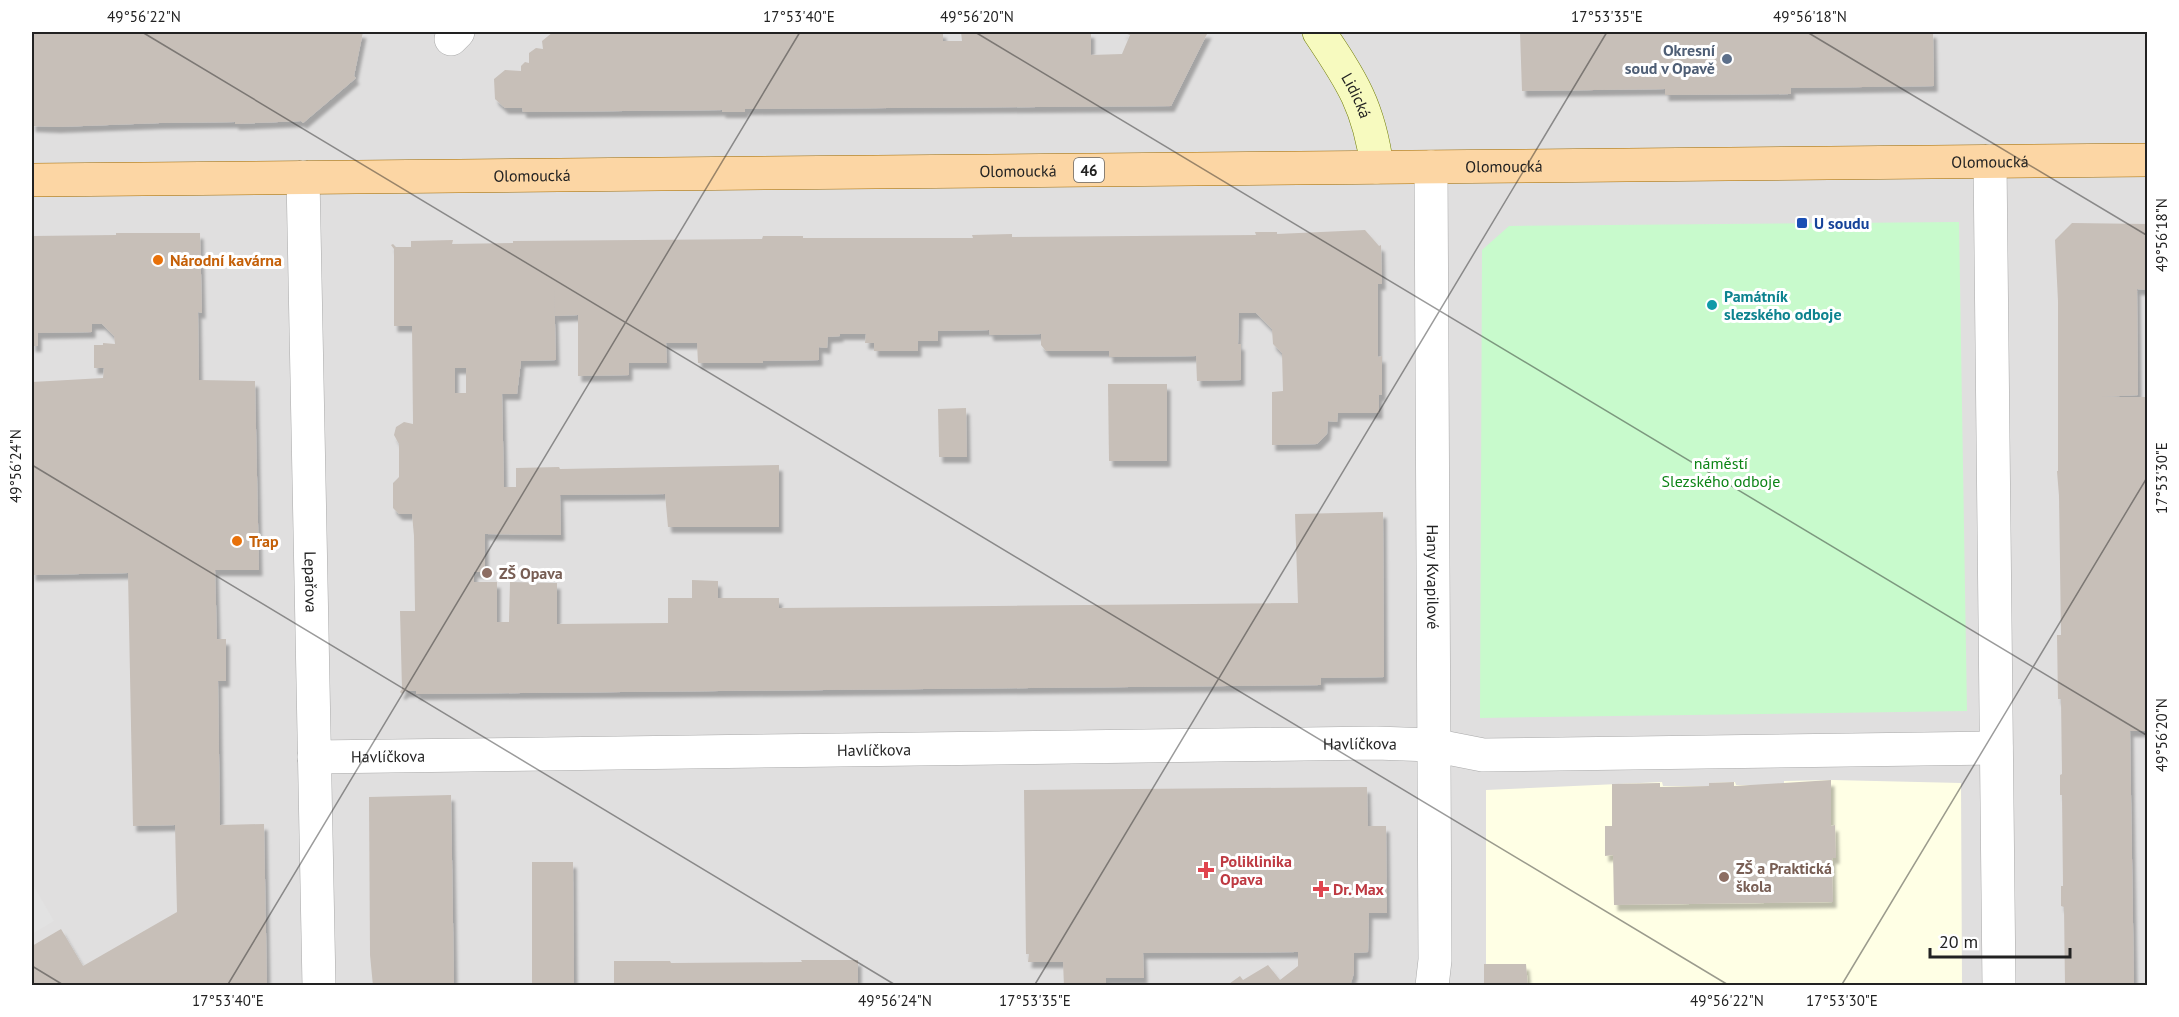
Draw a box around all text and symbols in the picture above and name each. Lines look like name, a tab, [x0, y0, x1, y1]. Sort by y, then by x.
text: 49°56'22"N	[107, 7, 181, 26]
text: 17°53'40"E	[763, 7, 835, 26]
text: 49°56'20"N	[940, 7, 1014, 26]
text: 17°53'35"E	[1571, 7, 1643, 26]
text: 49°56'18"N	[1773, 7, 1847, 26]
place label: Okresní soud v Opavě	[1625, 40, 1716, 78]
marker: Okresní soud v Opavě	[1720, 52, 1734, 66]
street label: Lidická	[1337, 69, 1376, 121]
street label: Olomoucká	[1951, 151, 2029, 172]
street label: Olomoucká	[1465, 156, 1543, 176]
road number: 46	[1074, 158, 1104, 182]
street label: Olomoucká	[979, 160, 1057, 181]
street label: Olomoucká	[493, 165, 571, 186]
text: 49°56'18"N	[2152, 198, 2171, 272]
place label: U soudu	[1814, 213, 1869, 233]
marker: U soudu	[1795, 216, 1809, 230]
place label: Národní kavárna	[170, 250, 282, 270]
marker: Národní kavárna	[151, 253, 165, 267]
place label: Památník slezského odboje	[1724, 286, 1842, 324]
marker: Památník slezského odboje	[1705, 298, 1719, 312]
text: 49°56'24"N	[6, 429, 25, 503]
text: 17°53'30"E	[2152, 442, 2171, 514]
park label: náměstí Slezského odboje	[1661, 453, 1781, 491]
street label: Hany Kvapilové	[1423, 524, 1443, 630]
place label: Trap	[249, 531, 279, 551]
marker: Trap	[230, 534, 244, 548]
street label: Lepařova	[300, 551, 322, 613]
place label: ZŠ Opava	[499, 563, 563, 583]
marker: ZŠ Opava	[480, 566, 494, 580]
text: 49°56'20"N	[2152, 698, 2171, 772]
street label: Havlíčkova	[1323, 733, 1397, 754]
street label: Havlíčkova	[837, 739, 911, 760]
street label: Havlíčkova	[351, 746, 425, 767]
place label: Poliklinika Opava	[1220, 851, 1292, 889]
place label: ZŠ a Praktická škola	[1736, 858, 1832, 896]
marker: Poliklinika Opava	[1197, 861, 1215, 879]
marker: ZŠ a Praktická škola	[1717, 870, 1731, 884]
place label: Dr. Max	[1333, 879, 1385, 899]
marker: Dr. Max	[1314, 882, 1328, 896]
scale bar	[1930, 921, 2070, 959]
text: 20 m	[1939, 930, 1978, 953]
text: 17°53'40"E	[192, 991, 264, 1010]
text: 49°56'24"N	[858, 991, 932, 1010]
text: 17°53'35"E	[999, 991, 1071, 1010]
text: 49°56'22"N	[1690, 991, 1764, 1010]
text: 17°53'30"E	[1806, 991, 1878, 1010]

